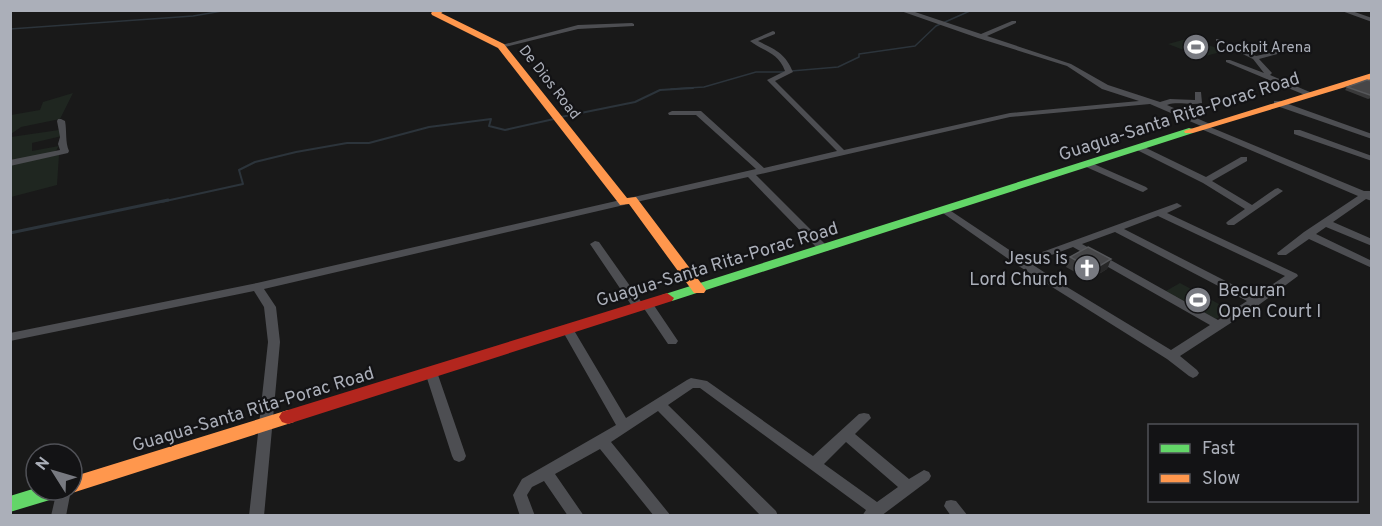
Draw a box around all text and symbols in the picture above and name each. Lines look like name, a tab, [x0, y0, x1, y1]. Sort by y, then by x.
sports icon: Cockpit Arena	[1181, 32, 1211, 62]
place label: Cockpit Arena	[1216, 39, 1311, 58]
street label: De Dios Road	[514, 42, 584, 124]
street label: Guagua-Santa Rita-Porac Road	[1056, 68, 1303, 167]
street label: Guagua-Santa Rita-Porac Road	[594, 218, 841, 313]
place label: Jesus is Lord Church	[969, 248, 1068, 292]
church icon: Jesus is Lord Church	[1072, 253, 1102, 283]
place label: Becuran Open Court I	[1218, 280, 1321, 324]
sports icon: Becuran Open Court I	[1183, 285, 1213, 315]
street label: Guagua-Santa Rita-Porac Road	[130, 363, 377, 458]
legend	[1148, 424, 1358, 502]
text: Fast	[1202, 438, 1235, 461]
north arrow	[24, 442, 84, 502]
text: N	[32, 454, 55, 475]
text: Slow	[1202, 468, 1240, 491]

